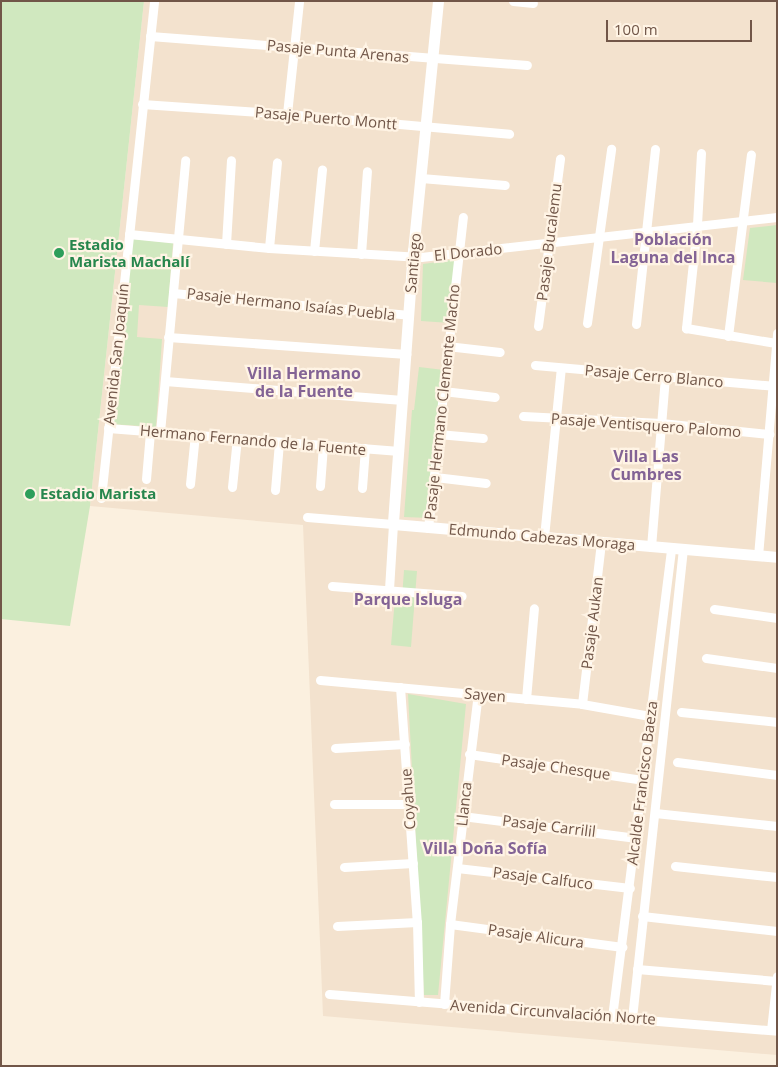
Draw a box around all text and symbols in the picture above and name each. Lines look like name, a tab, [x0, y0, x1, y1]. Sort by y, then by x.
scale bar	[608, 10, 754, 42]
text: 100 m	[614, 19, 658, 39]
street label: Pasaje Punta Arenas	[266, 36, 410, 66]
street label: Pasaje Puerto Montt	[254, 103, 398, 133]
street label: Pasaje Bucalemu	[533, 182, 565, 302]
district label: Población Laguna del Inca	[611, 229, 735, 267]
street label: Santiago	[401, 232, 425, 294]
place label: Estadio Marista Machalí	[69, 235, 190, 270]
street label: El Dorado	[433, 239, 503, 265]
marker: Estadio Marista Machalí	[53, 247, 65, 259]
street label: Avenida San Joaquín	[100, 282, 132, 426]
street label: Pasaje Hermano Clemente Macho	[421, 283, 463, 521]
street label: Pasaje Hermano Isaías Puebla	[186, 284, 396, 324]
street label: Pasaje Cerro Blanco	[584, 361, 724, 391]
district label: Villa Hermano de la Fuente	[247, 363, 361, 401]
street label: Pasaje Ventisquero Palomo	[550, 409, 742, 441]
street label: Hermano Fernando de la Fuente	[139, 421, 367, 459]
district label: Villa Las Cumbres	[610, 446, 682, 484]
place label: Estadio Marista	[40, 485, 156, 503]
marker: Estadio Marista	[24, 488, 36, 500]
street label: Edmundo Cabezas Moraga	[448, 520, 636, 554]
street label: Pasaje Aukan	[577, 576, 607, 670]
district label: Parque Isluga	[354, 589, 462, 609]
street label: Sayen	[463, 684, 507, 706]
street label: Alcalde Francisco Baeza	[623, 700, 661, 866]
street label: Pasaje Chesque	[500, 750, 612, 784]
street label: Coyahue	[397, 768, 419, 830]
street label: Llanca	[453, 781, 475, 827]
street label: Pasaje Carrilil	[501, 811, 597, 841]
district label: Villa Doña Sofía	[423, 838, 547, 858]
street label: Pasaje Calfuco	[492, 863, 594, 893]
street label: Pasaje Alicura	[487, 920, 585, 952]
street label: Avenida Circunvalación Norte	[450, 996, 656, 1028]

